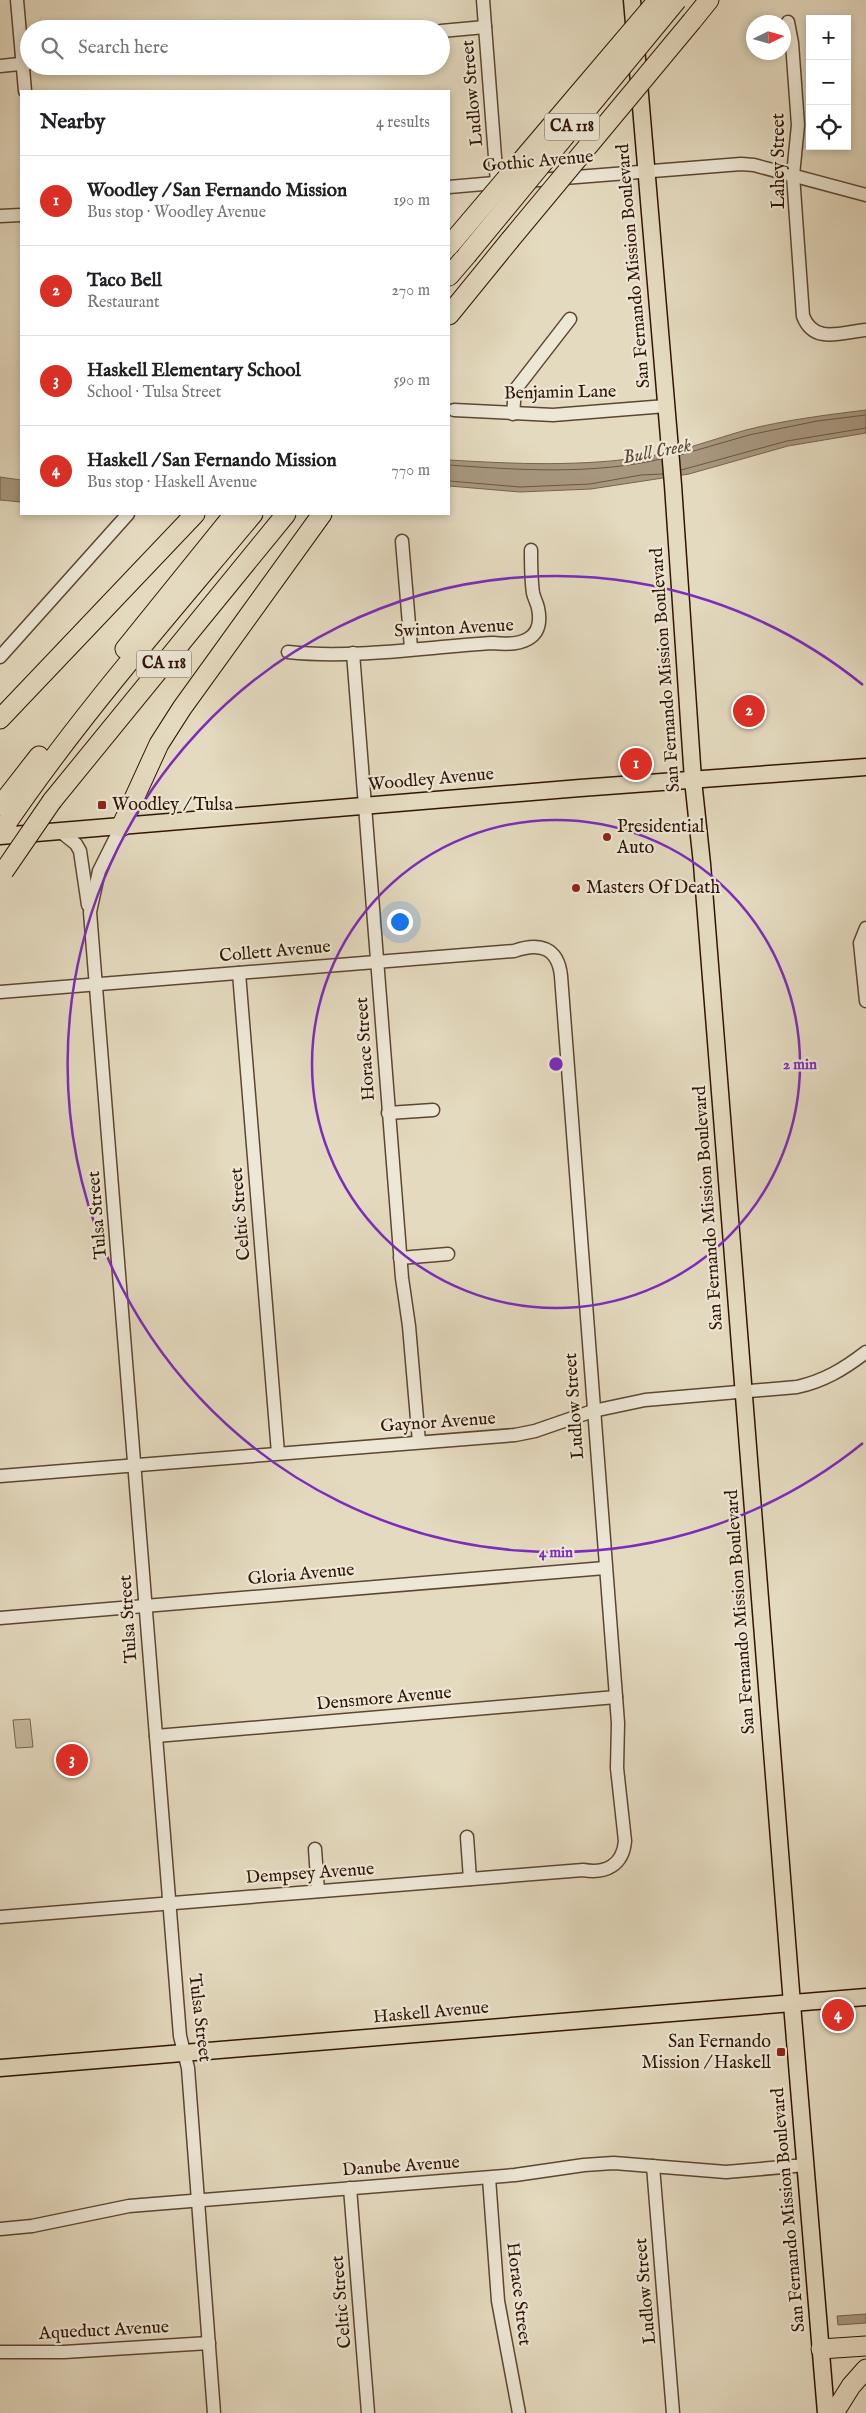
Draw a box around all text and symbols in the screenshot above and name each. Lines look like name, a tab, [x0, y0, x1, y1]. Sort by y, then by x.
north arrow	[746, 15, 791, 60]
map controls	[806, 15, 851, 150]
button: +	[806, 15, 851, 60]
search box	[20, 20, 450, 75]
icon: search	[38, 34, 66, 62]
text: Search here	[78, 36, 169, 60]
street label: Ludlow Street	[457, 39, 489, 147]
button: −	[806, 60, 851, 105]
button: locate	[806, 105, 851, 150]
text: Nearby	[40, 109, 105, 136]
text: 4 results	[376, 113, 430, 133]
street label: Lahey Street	[768, 113, 791, 209]
road number: CA 118	[544, 114, 600, 140]
street label: San Fernando Mission Boulevard	[612, 143, 656, 389]
street label: Gothic Avenue	[482, 146, 594, 178]
text: Woodley / San Fernando Mission	[87, 179, 347, 203]
text: 1	[53, 191, 59, 211]
text: 190 m	[393, 191, 430, 211]
text: Bus stop · Woodley Avenue	[87, 203, 266, 223]
text: Taco Bell	[87, 269, 162, 293]
text: 2	[52, 281, 60, 301]
text: 270 m	[391, 281, 430, 301]
text: Restaurant	[87, 293, 160, 313]
text: Haskell Elementary School	[87, 359, 301, 383]
text: 3	[53, 371, 59, 391]
text: 590 m	[394, 371, 430, 391]
street label: Benjamin Lane	[504, 381, 616, 405]
text: School · Tulsa Street	[87, 383, 221, 403]
water label: Bull Creek	[621, 434, 694, 470]
text: Haskell / San Fernando Mission	[87, 449, 337, 473]
text: 4	[52, 461, 60, 481]
text: 770 m	[391, 461, 430, 481]
text: Bus stop · Haskell Avenue	[87, 473, 257, 493]
street label: San Fernando Mission Boulevard	[646, 547, 686, 793]
street label: Swinton Avenue	[394, 614, 514, 644]
road number: CA 118	[136, 651, 192, 678]
pin: 2	[733, 692, 765, 730]
pin: 1	[620, 745, 652, 783]
street label: Woodley Avenue	[367, 763, 495, 797]
place label: Woodley / Tulsa	[112, 794, 233, 817]
marker: Woodley / Tulsa	[96, 799, 108, 811]
place label: Presidential Auto	[616, 816, 705, 860]
marker: Presidential Auto	[601, 831, 613, 843]
place label: Masters Of Death	[586, 877, 720, 900]
marker: Masters Of Death	[570, 882, 582, 894]
your location	[387, 909, 413, 935]
street label: Collett Avenue	[218, 936, 332, 968]
street label: Horace Street	[351, 996, 381, 1102]
centre of rings	[547, 1055, 565, 1073]
text: 2 min	[783, 1055, 817, 1074]
street label: San Fernando Mission Boulevard	[689, 1085, 729, 1331]
street label: Celtic Street	[225, 1166, 257, 1262]
street label: Tulsa Street	[83, 1170, 113, 1260]
street label: Ludlow Street	[560, 1352, 590, 1460]
street label: Gaynor Avenue	[380, 1407, 496, 1439]
street label: San Fernando Mission Boulevard	[721, 1489, 761, 1735]
text: 4 min	[539, 1543, 573, 1562]
street label: Gloria Avenue	[247, 1559, 355, 1591]
street label: Tulsa Street	[114, 1574, 144, 1664]
street label: Densmore Avenue	[315, 1682, 453, 1716]
pin: 3	[56, 1741, 88, 1779]
street label: Dempsey Avenue	[245, 1858, 375, 1890]
street label: Tulsa Street	[182, 1973, 216, 2063]
street label: Haskell Avenue	[372, 1996, 490, 2030]
pin: 4	[822, 1996, 854, 2034]
place label: San Fernando Mission / Haskell	[641, 2031, 771, 2075]
marker: San Fernando Mission / Haskell	[775, 2046, 787, 2058]
street label: San Fernando Mission Boulevard	[767, 2087, 811, 2333]
street label: Danube Avenue	[341, 2151, 461, 2183]
street label: Ludlow Street	[630, 2237, 662, 2345]
street label: Horace Street	[500, 2241, 536, 2347]
street label: Celtic Street	[326, 2254, 358, 2350]
street label: Aqueduct Avenue	[37, 2316, 170, 2346]

